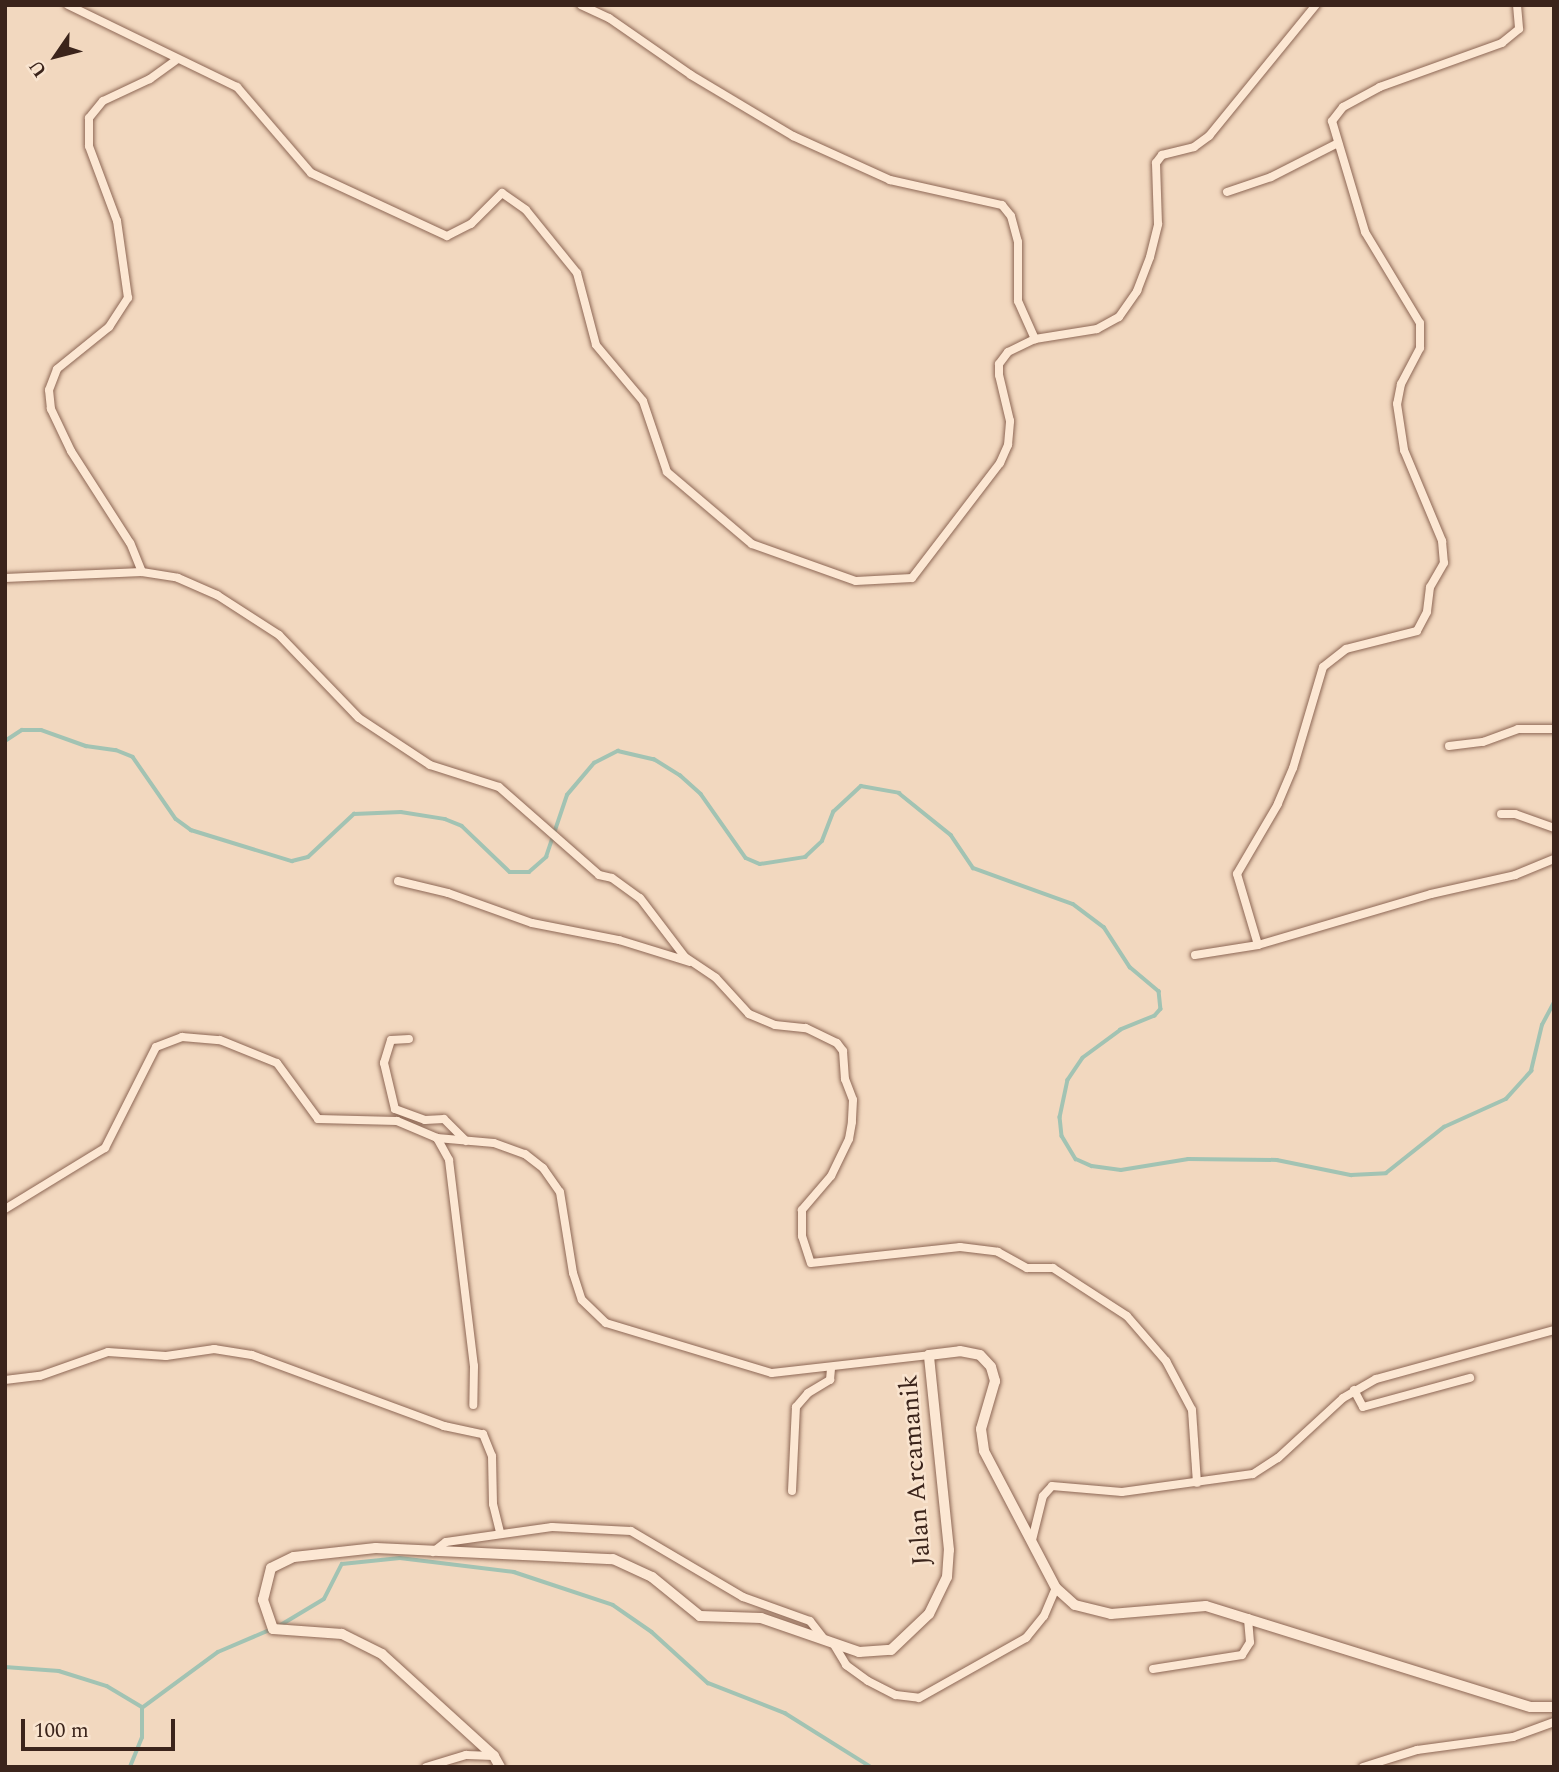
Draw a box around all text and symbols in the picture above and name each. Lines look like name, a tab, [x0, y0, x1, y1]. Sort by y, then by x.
north arrow	[21, 21, 91, 91]
text: U	[22, 53, 55, 83]
street label: Jalan Arcamanik	[894, 1373, 938, 1567]
scale bar	[24, 1706, 178, 1750]
text: 100 m	[34, 1715, 89, 1747]

